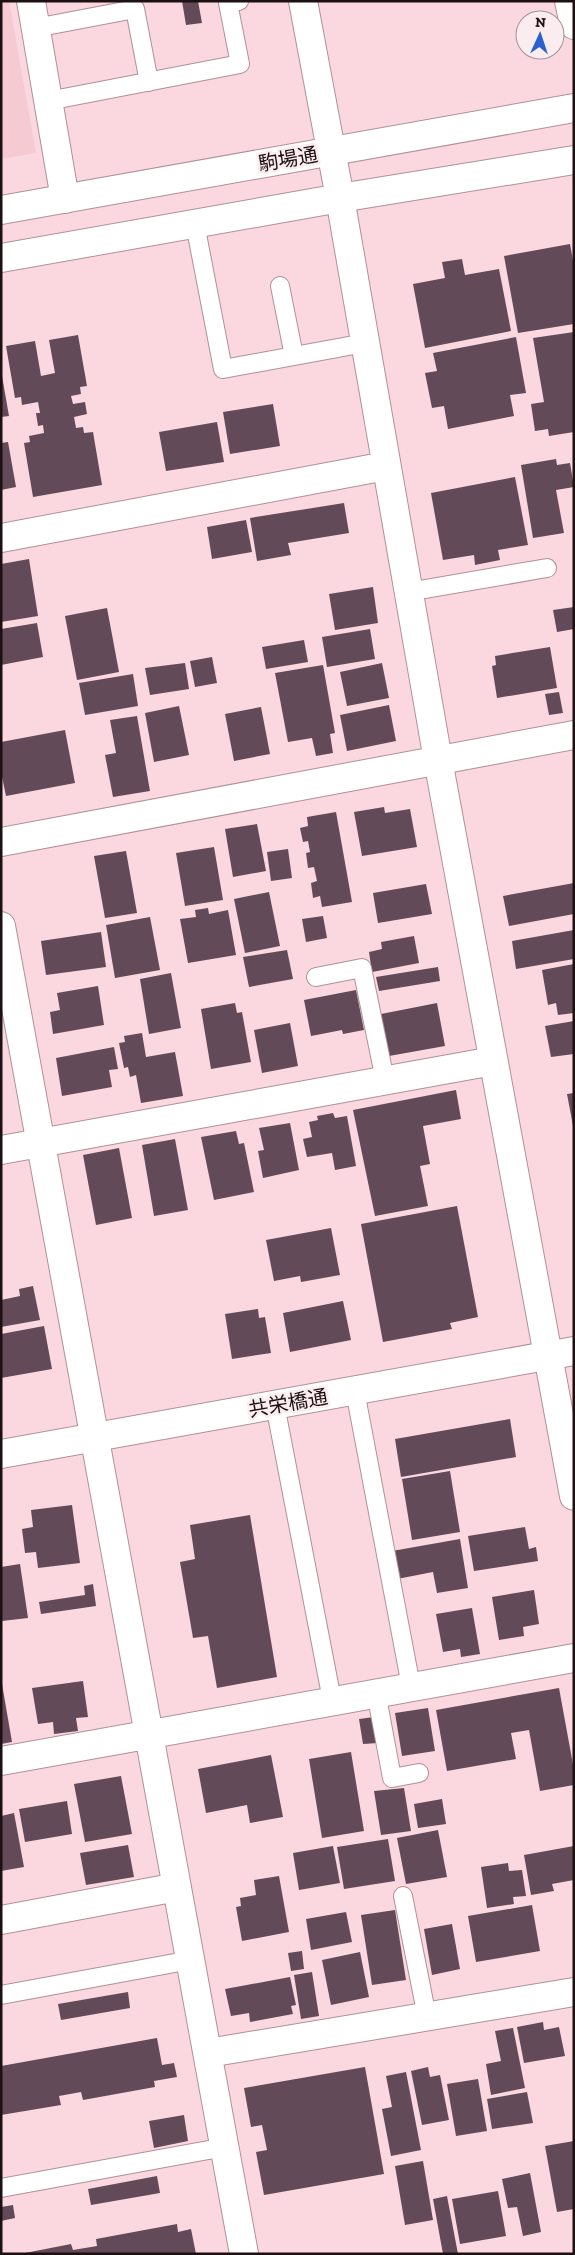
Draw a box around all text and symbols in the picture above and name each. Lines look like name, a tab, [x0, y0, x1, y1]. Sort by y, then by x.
north arrow	[515, 10, 565, 60]
text: N	[535, 14, 547, 31]
street label: 駒場通	[256, 142, 320, 176]
street label: 共栄橋通	[247, 1384, 329, 1422]

